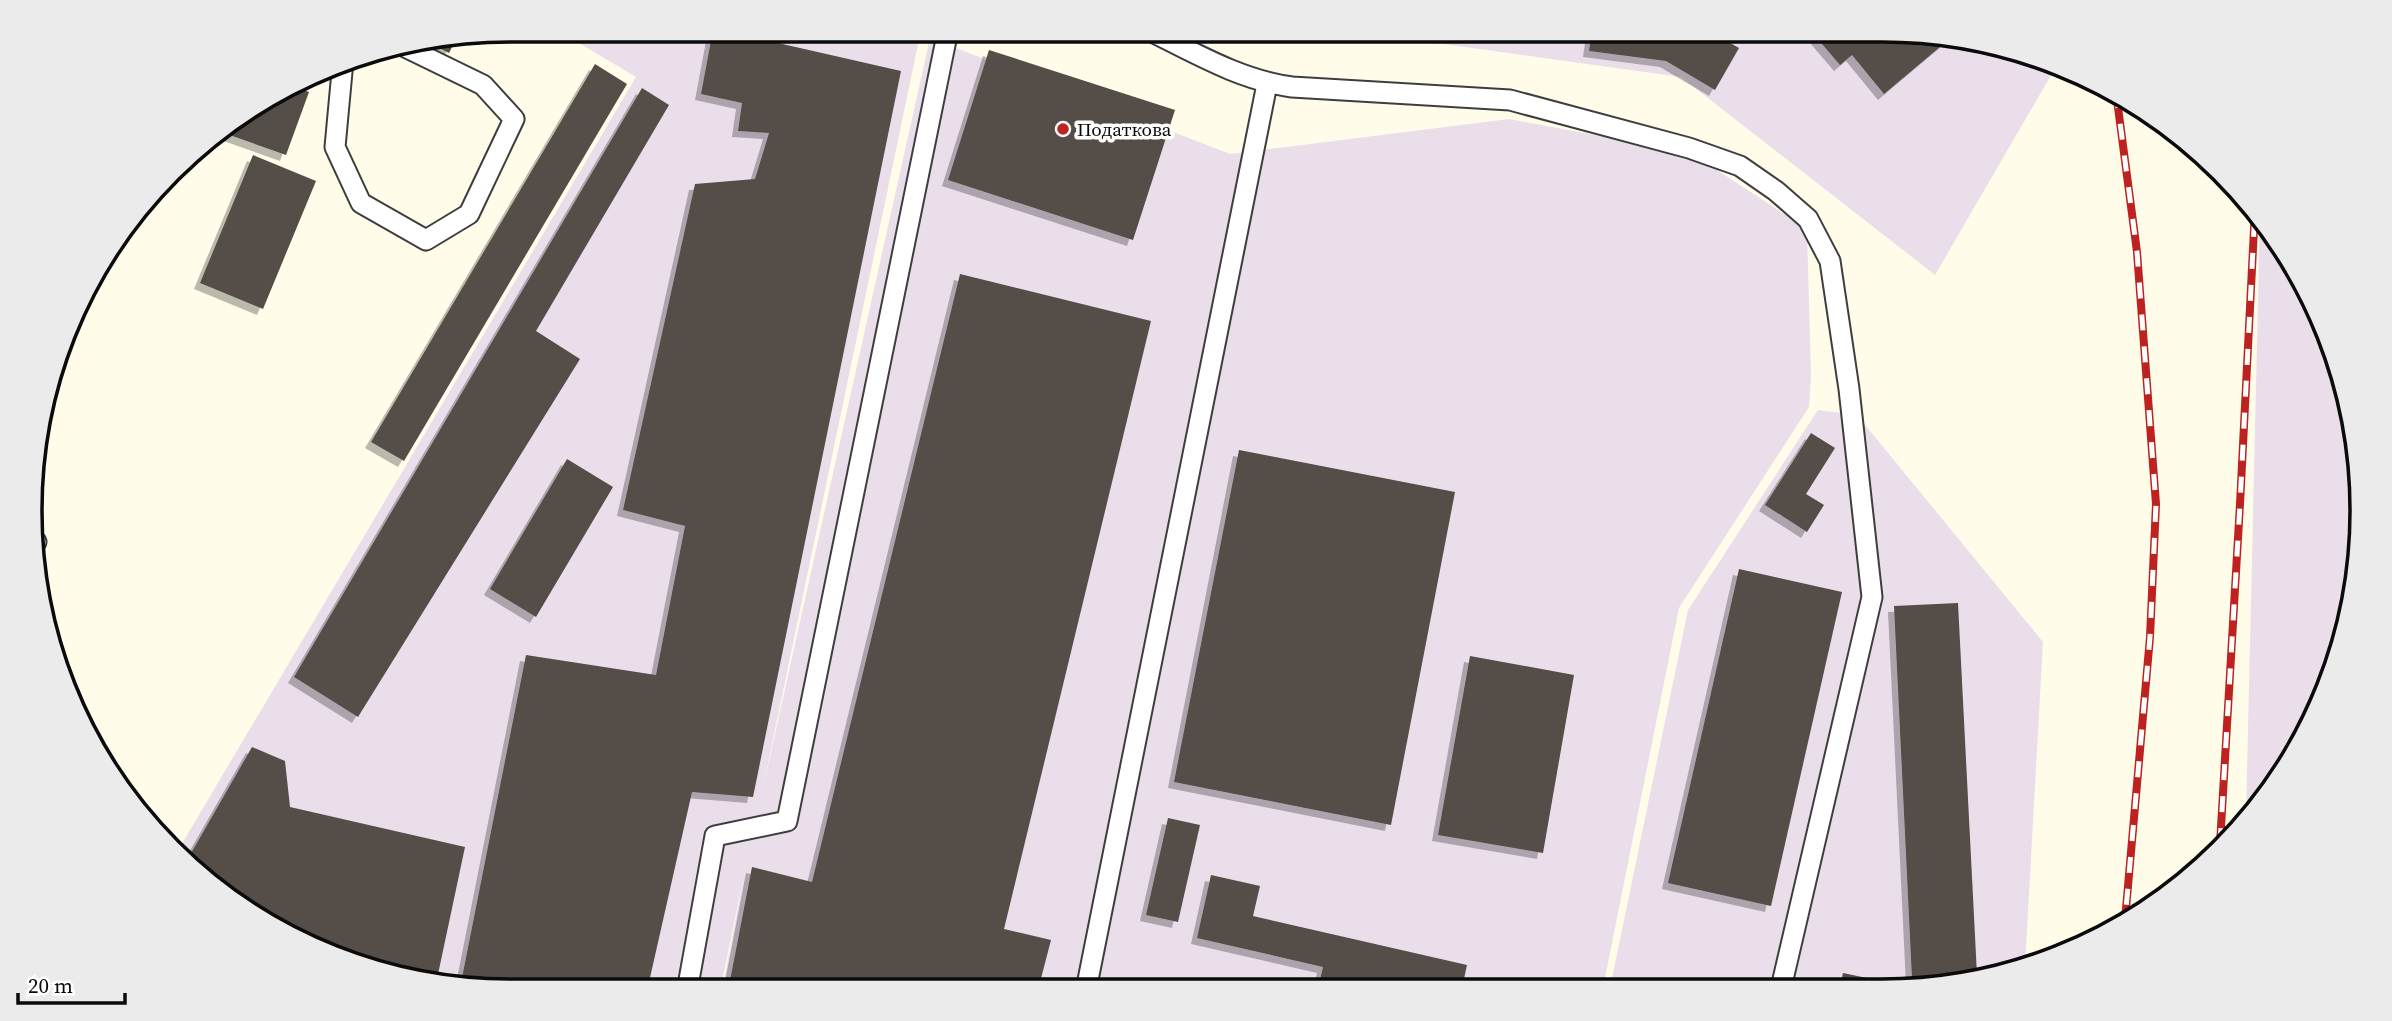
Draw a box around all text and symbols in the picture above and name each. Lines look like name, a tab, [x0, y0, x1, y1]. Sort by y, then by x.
place label: Податкова	[1077, 116, 1172, 142]
marker: Податкова	[1055, 121, 1071, 137]
scale bar	[18, 962, 124, 1006]
text: 20 m	[28, 971, 73, 1000]

